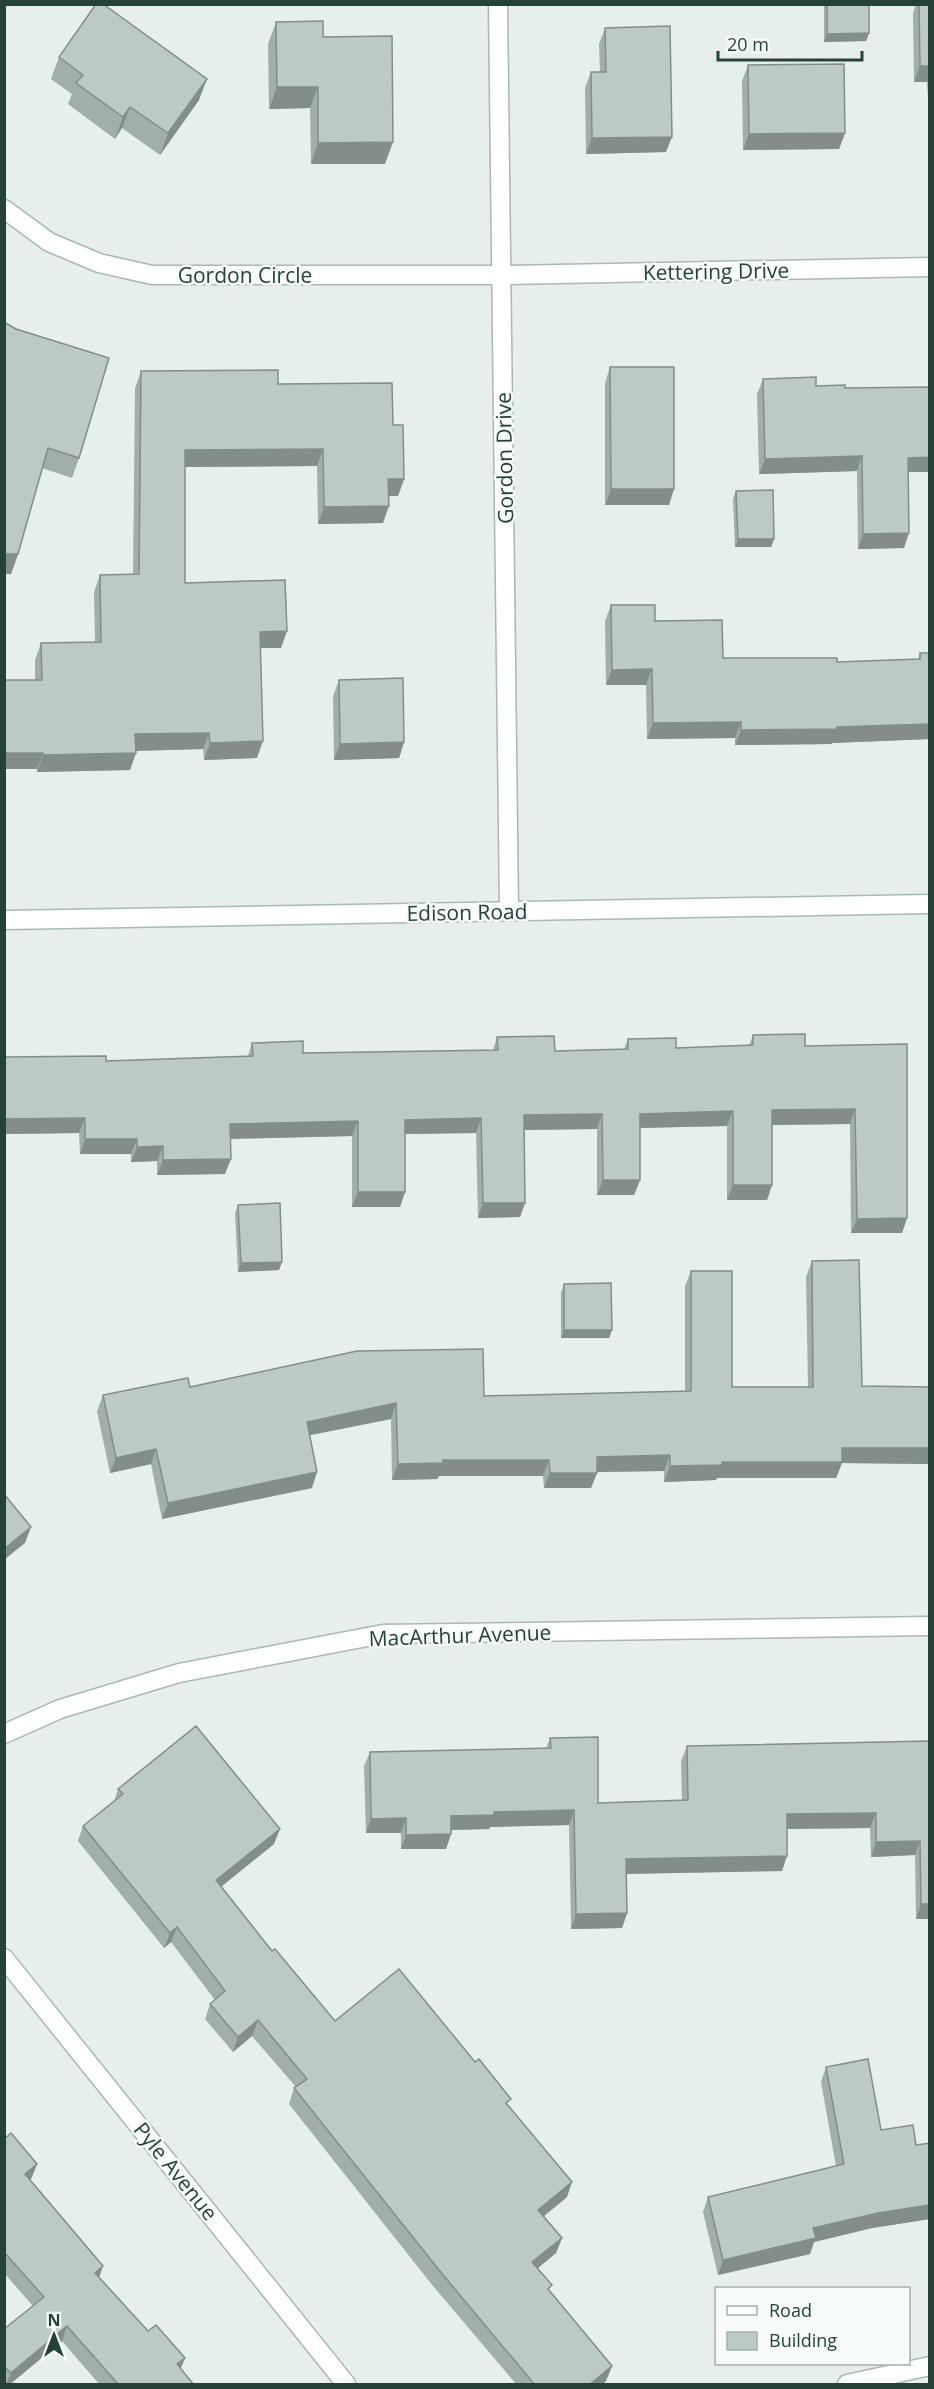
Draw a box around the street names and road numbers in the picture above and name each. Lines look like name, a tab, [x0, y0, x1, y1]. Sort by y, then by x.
street label: Kettering Drive	[643, 256, 789, 286]
street label: Gordon Circle	[178, 261, 312, 289]
street label: Gordon Drive	[489, 392, 519, 524]
street label: Edison Road	[406, 897, 528, 927]
street label: MacArthur Avenue	[368, 1618, 552, 1652]
street label: Pyle Avenue	[128, 2116, 224, 2226]

